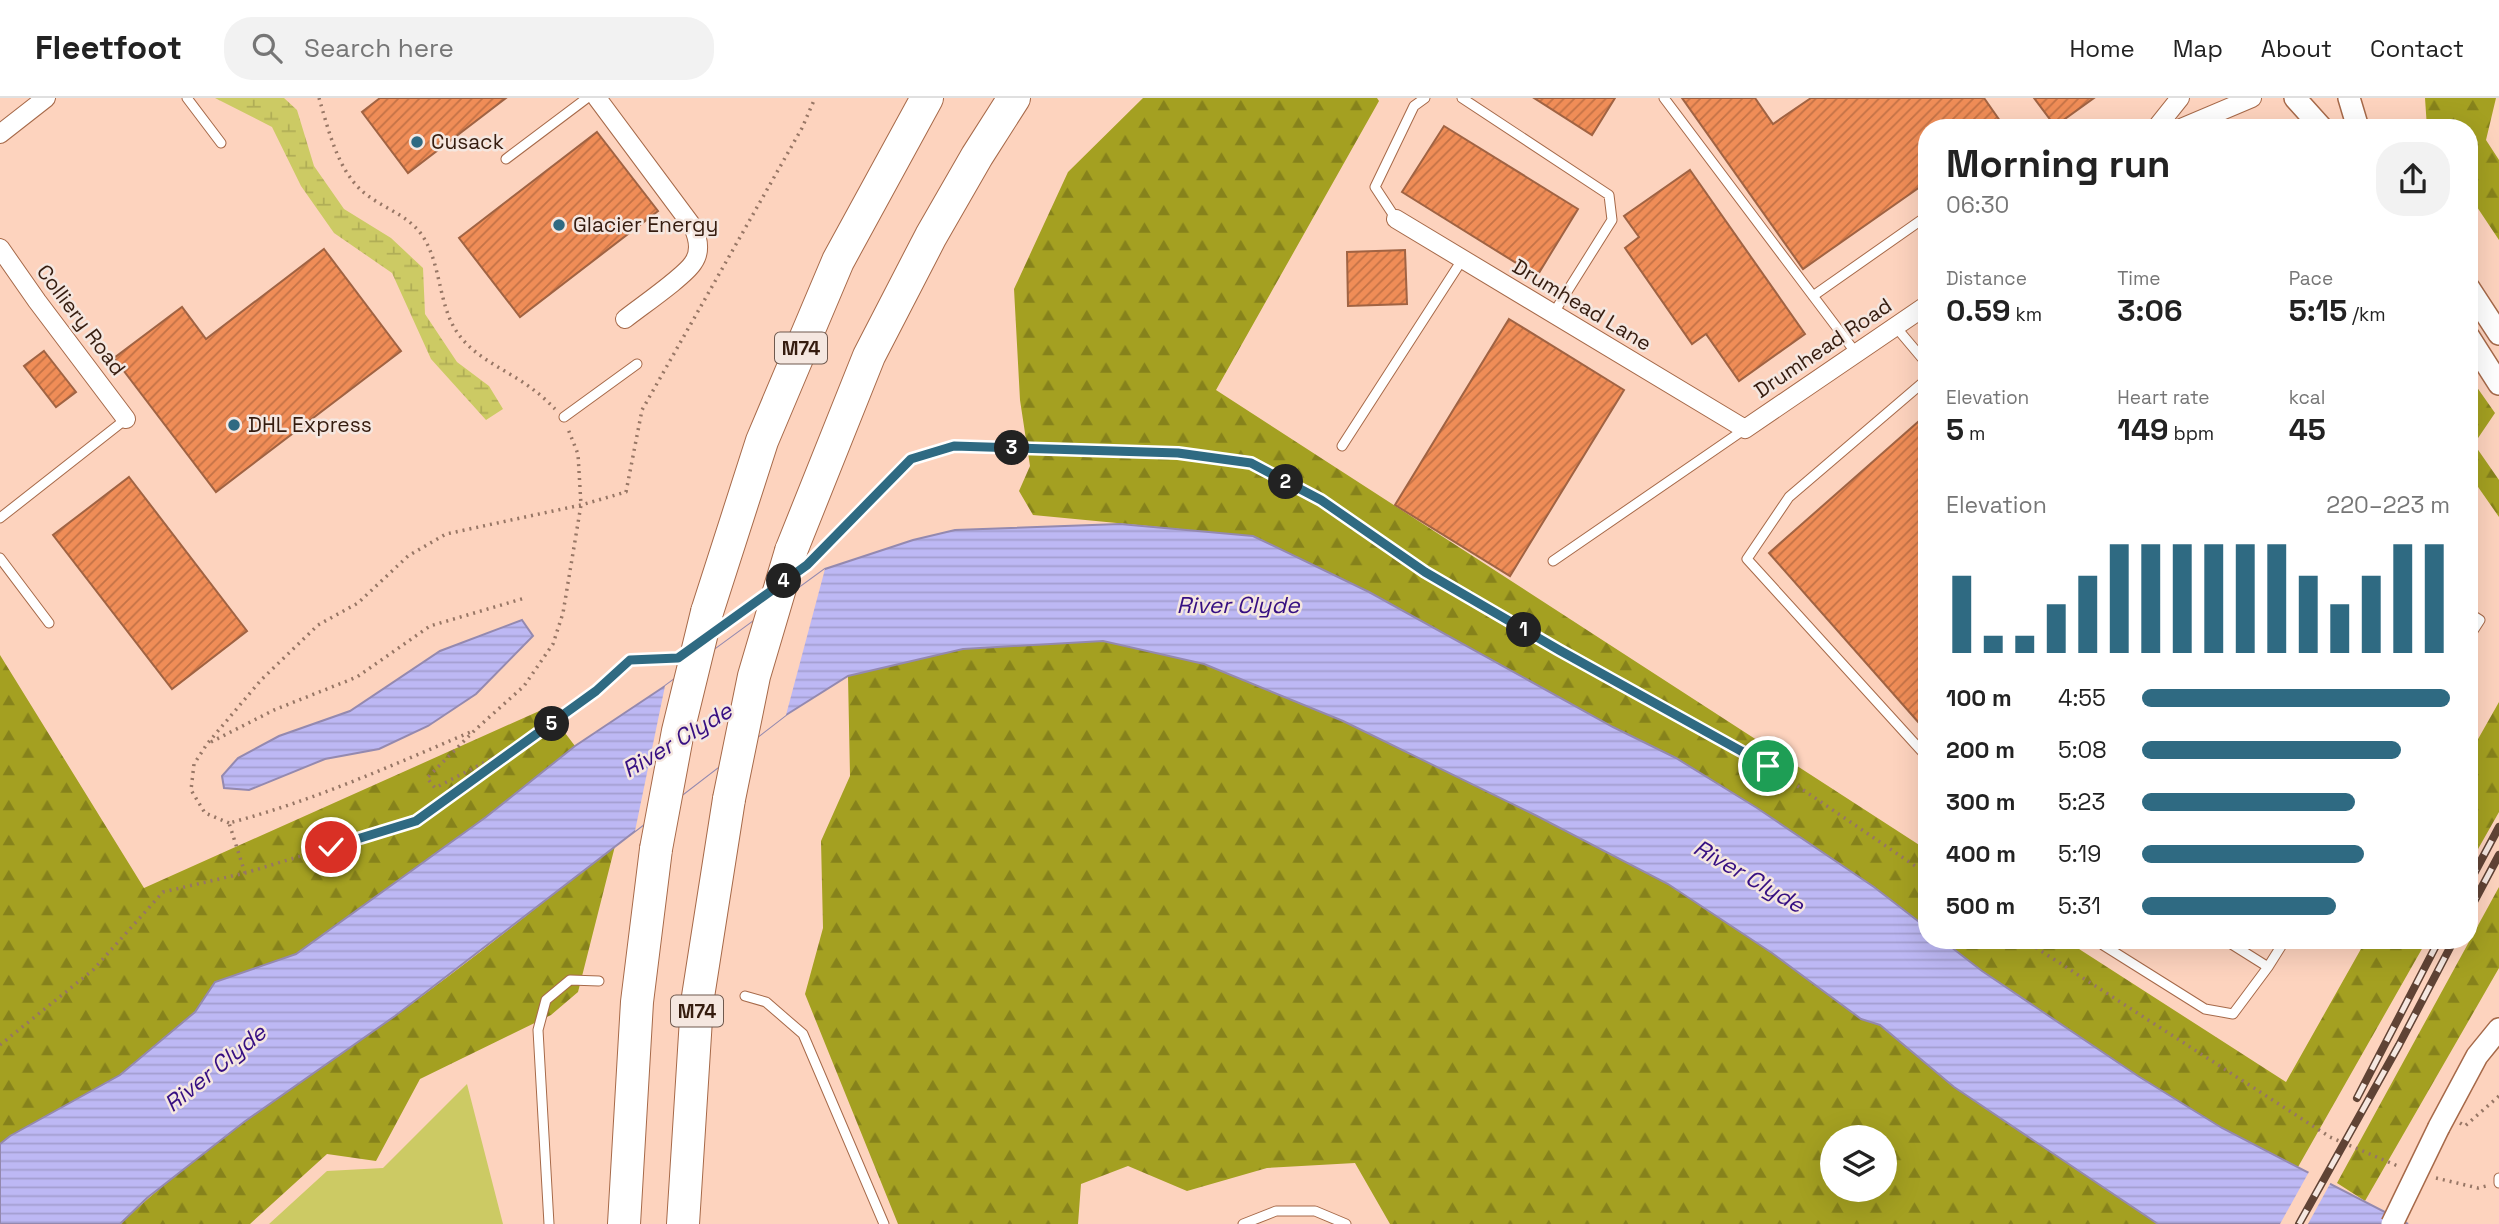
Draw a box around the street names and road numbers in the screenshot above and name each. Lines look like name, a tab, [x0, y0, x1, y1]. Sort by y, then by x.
street label: Drumhead Lane	[1508, 252, 1657, 357]
street label: Colliery Road	[31, 259, 132, 381]
street label: Drumhead Road	[1749, 292, 1897, 404]
road number: M74	[775, 332, 827, 364]
road number: M74	[671, 995, 723, 1026]

